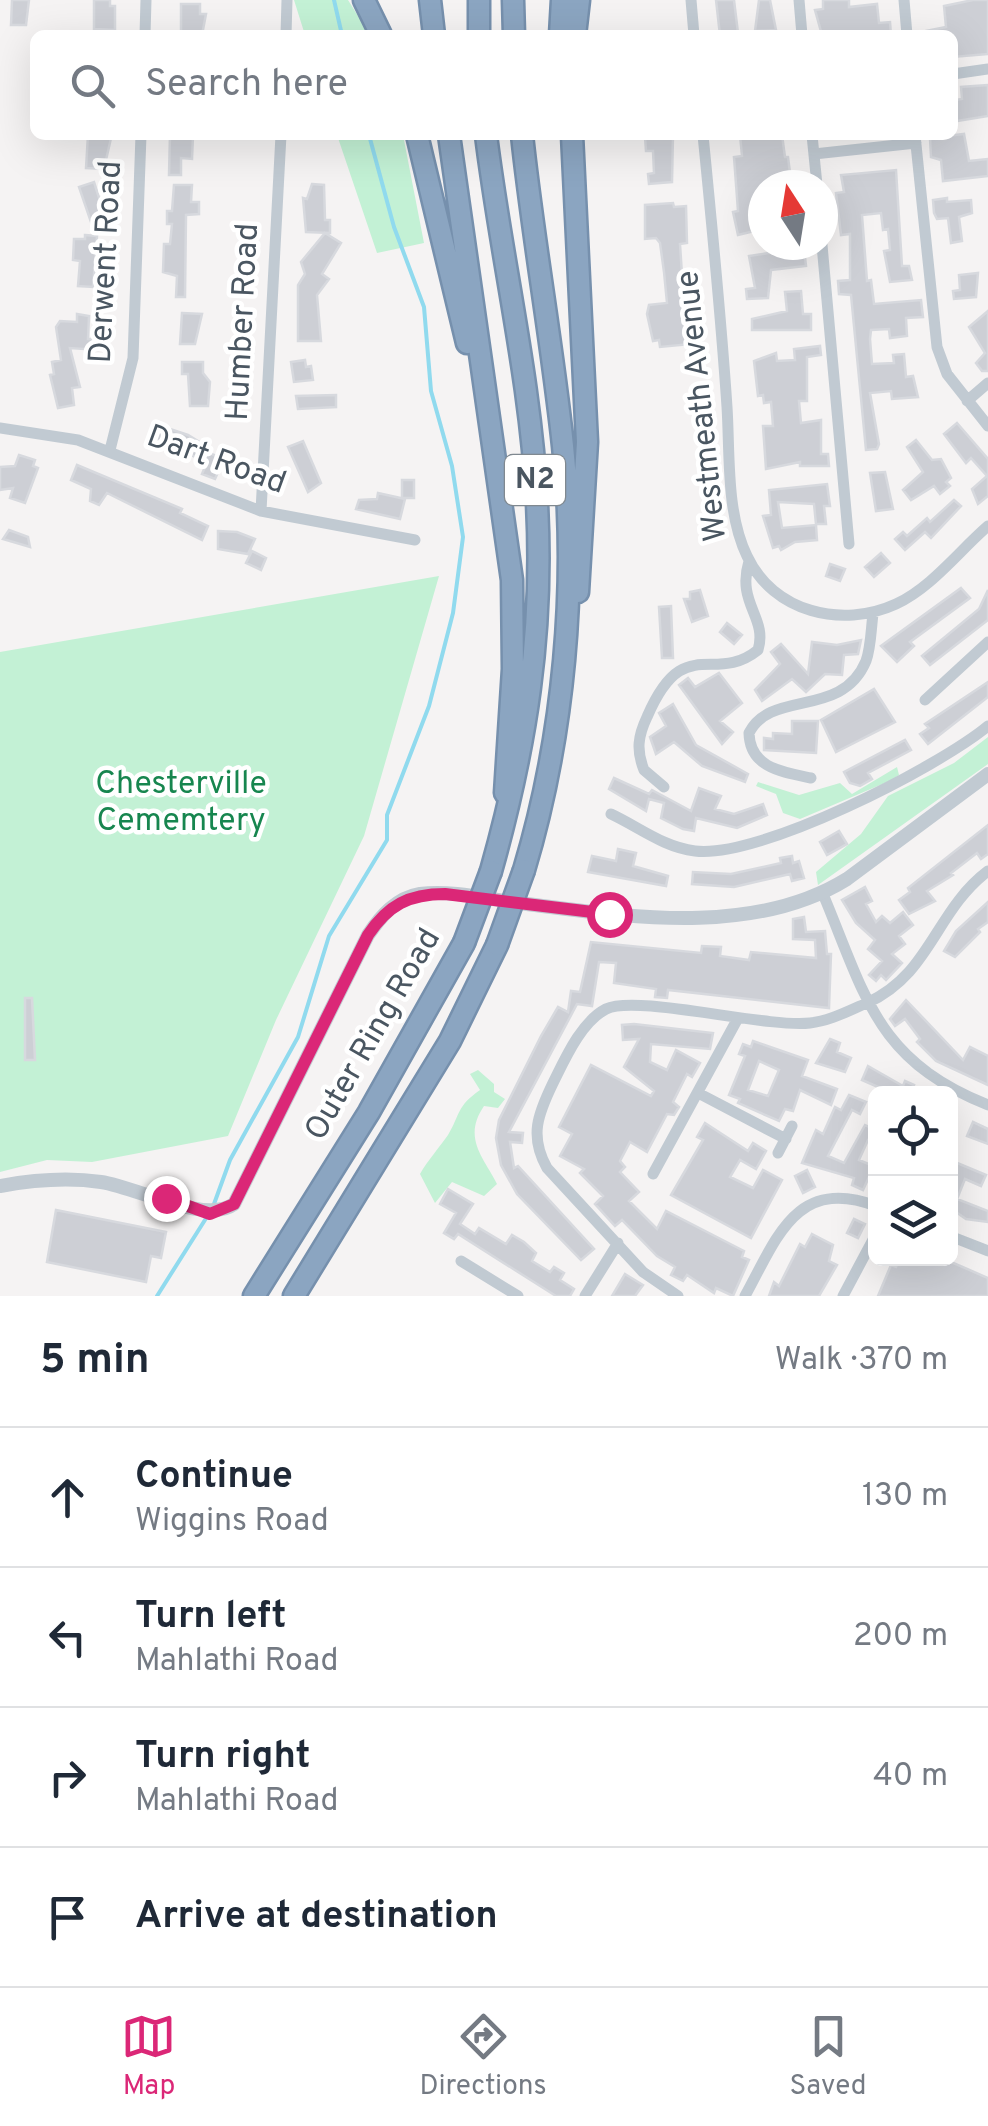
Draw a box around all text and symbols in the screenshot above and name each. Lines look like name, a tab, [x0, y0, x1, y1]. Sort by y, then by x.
search box	[30, 30, 958, 140]
icon: search	[65, 58, 120, 113]
text: Search here	[145, 61, 348, 110]
street label: Derwent Road	[82, 160, 132, 364]
north arrow	[748, 170, 838, 260]
street label: Humber Road	[219, 222, 269, 422]
street label: Westmeath Avenue	[669, 268, 737, 544]
street label: Dart Road	[141, 417, 291, 505]
road number: N2	[505, 455, 565, 505]
park label: Chesterville Cememtery	[95, 765, 267, 842]
route start	[587, 892, 633, 938]
street label: Outer Ring Road	[297, 922, 451, 1148]
map controls	[868, 1086, 958, 1266]
button: locate	[868, 1086, 958, 1176]
route end	[144, 1176, 190, 1222]
button: layers	[868, 1176, 958, 1266]
text: 5 min	[40, 1335, 150, 1388]
text: Walk · 370 m	[775, 1341, 948, 1381]
text: Continue	[135, 1453, 293, 1502]
icon: ahead	[40, 1470, 95, 1525]
text: 130 m	[862, 1477, 948, 1517]
text: Wiggins Road	[135, 1502, 329, 1542]
text: Turn left	[135, 1593, 287, 1642]
icon: left	[40, 1610, 95, 1665]
text: 200 m	[853, 1617, 948, 1657]
text: Mahlathi Road	[135, 1642, 339, 1682]
text: Turn right	[135, 1733, 310, 1782]
icon: right	[40, 1750, 95, 1805]
text: 40 m	[873, 1757, 948, 1797]
text: Mahlathi Road	[135, 1782, 339, 1822]
icon: arrive	[40, 1890, 95, 1945]
text: Arrive at destination	[135, 1893, 498, 1942]
tab: Map	[121, 2009, 176, 2105]
tab: Directions	[419, 2009, 547, 2105]
tab: Saved	[790, 2009, 867, 2105]

